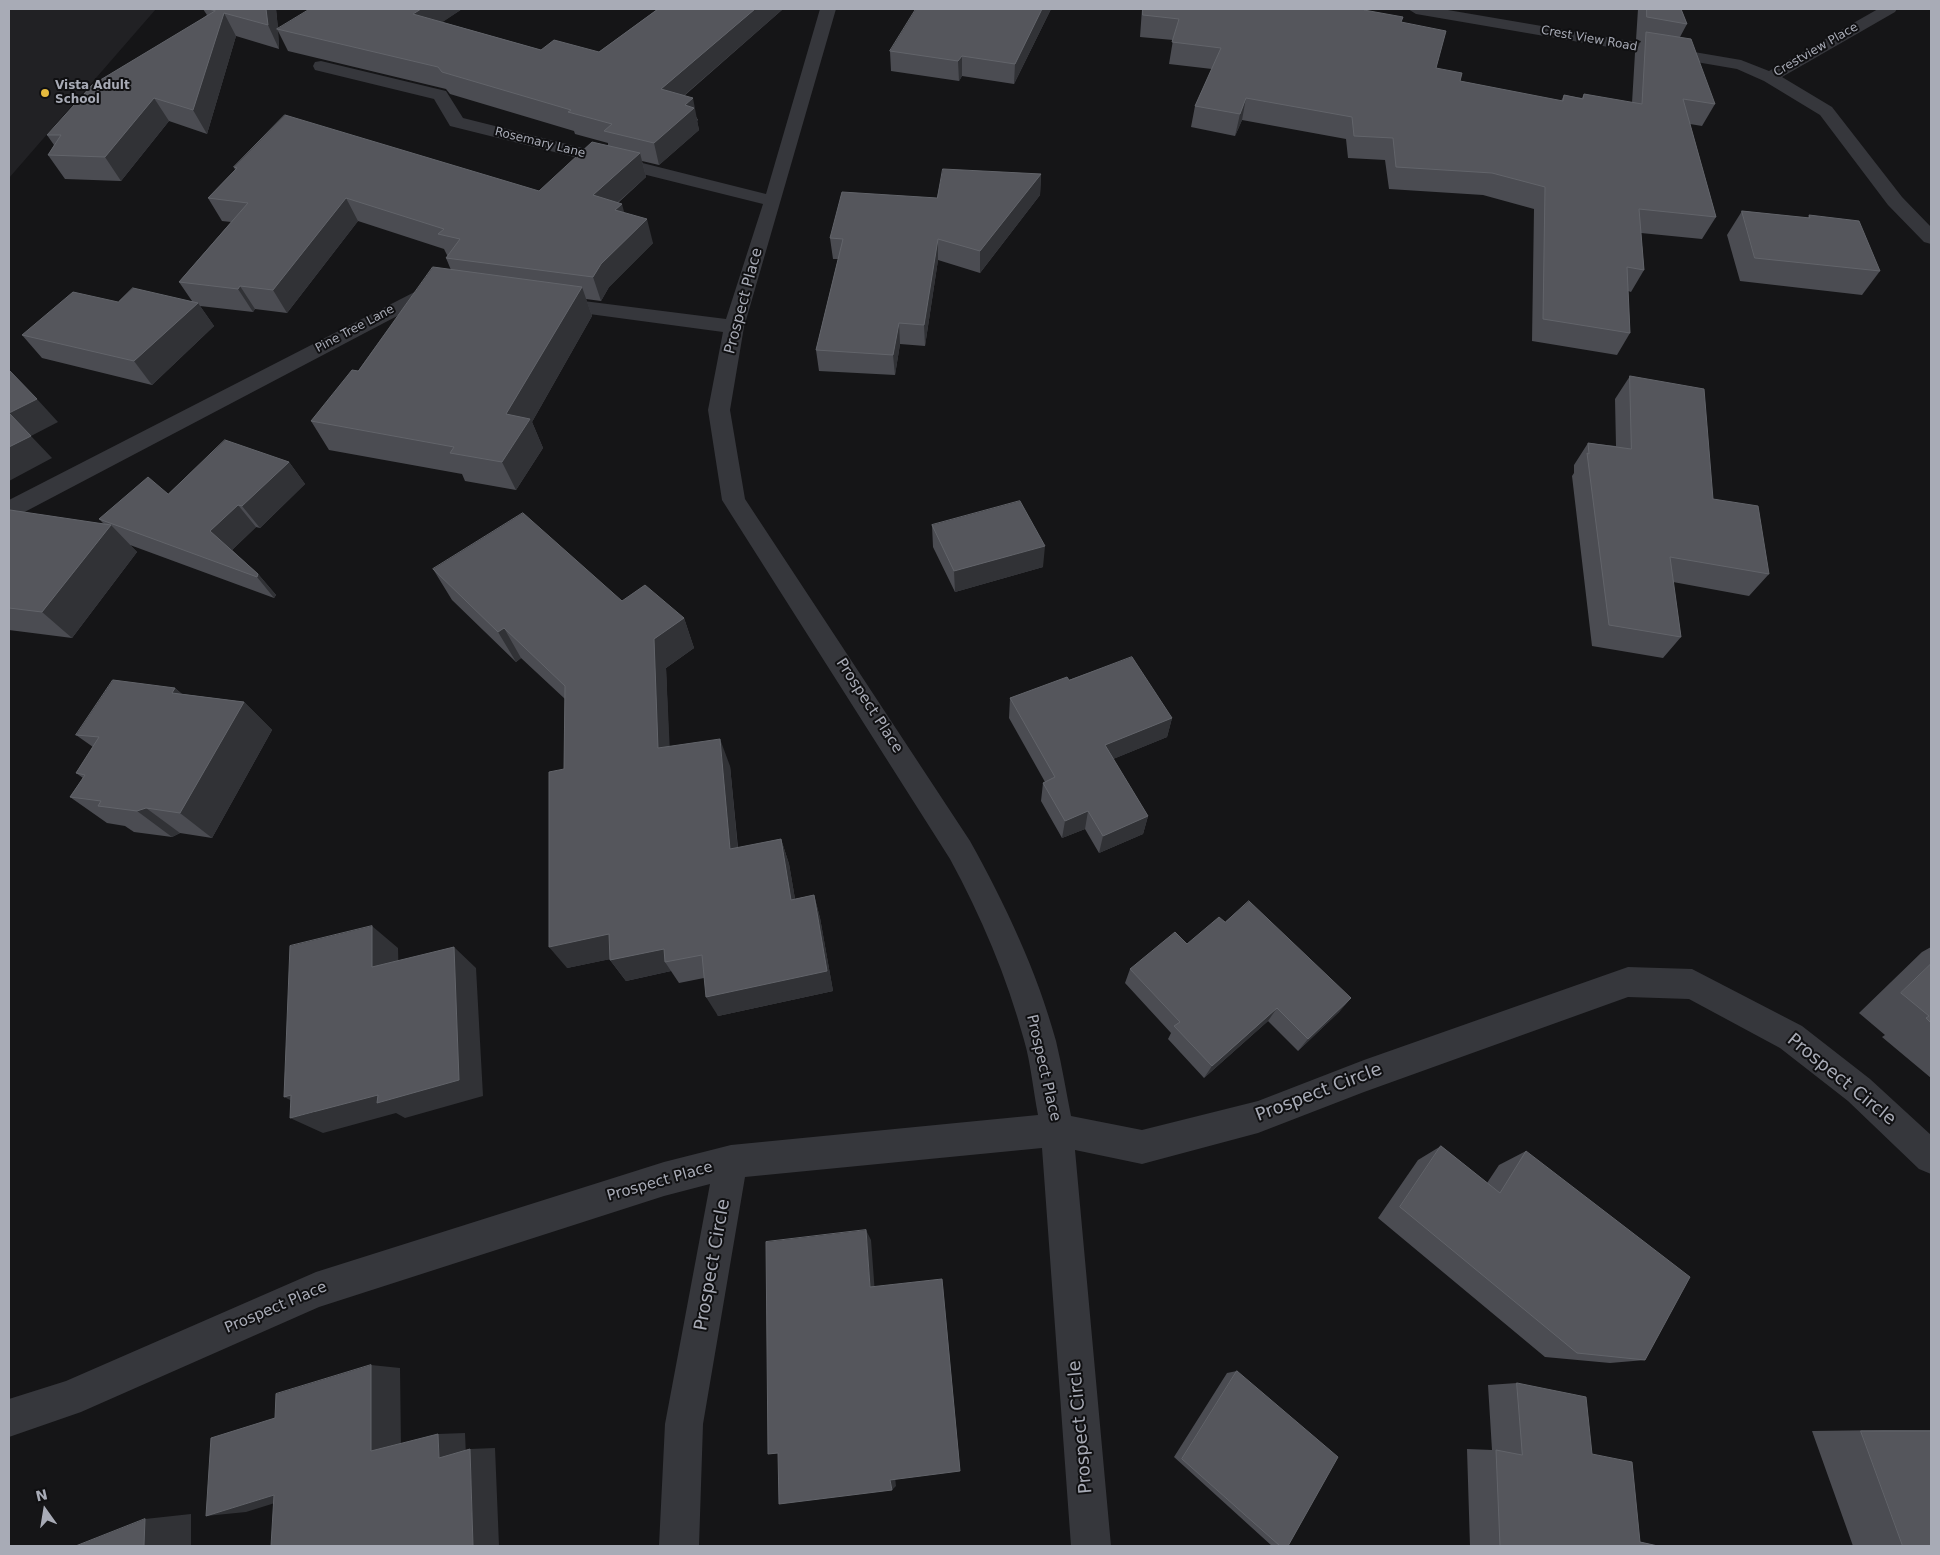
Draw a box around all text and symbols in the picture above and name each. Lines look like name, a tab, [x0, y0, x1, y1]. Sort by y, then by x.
street label: Crestview Place	[1771, 20, 1861, 80]
street label: Crest View Road	[1540, 23, 1638, 55]
place label: Vista Adult School	[55, 79, 130, 107]
marker: Vista Adult School	[39, 87, 51, 99]
street label: Rosemary Lane	[493, 125, 587, 161]
street label: Prospect Place	[721, 246, 767, 356]
street label: Pine Tree Lane	[313, 302, 397, 356]
street label: Prospect Place	[832, 655, 906, 757]
street label: Prospect Place	[1022, 1013, 1064, 1123]
street label: Prospect Circle	[1782, 1030, 1900, 1130]
street label: Prospect Circle	[1253, 1059, 1385, 1127]
street label: Prospect Place	[605, 1158, 715, 1206]
street label: Prospect Circle	[691, 1197, 735, 1333]
street label: Prospect Place	[222, 1278, 330, 1338]
street label: Prospect Circle	[1064, 1359, 1098, 1495]
north arrow	[20, 1485, 70, 1535]
text: N	[34, 1486, 49, 1504]

